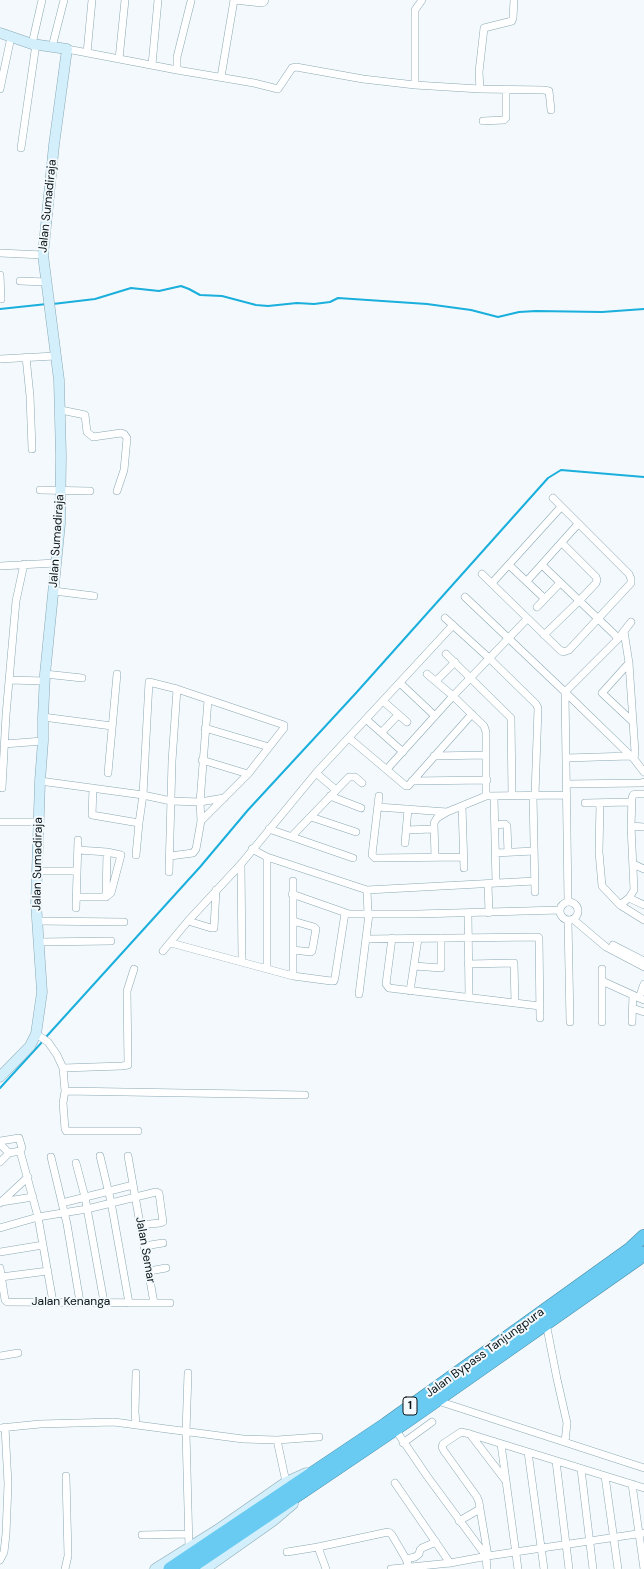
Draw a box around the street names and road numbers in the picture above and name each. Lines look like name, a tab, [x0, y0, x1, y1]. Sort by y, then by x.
street label: Jalan Sumadiraja	[36, 159, 60, 253]
street label: Jalan Sumadiraja	[47, 494, 67, 588]
street label: Jalan Sumadiraja	[30, 817, 46, 911]
street label: Jalan Semar	[132, 1216, 158, 1284]
street label: Jalan Kenanga	[32, 1295, 110, 1309]
street label: Jalan Bypass Tanjungpura	[423, 1305, 547, 1401]
road number: 1	[403, 1397, 417, 1415]

